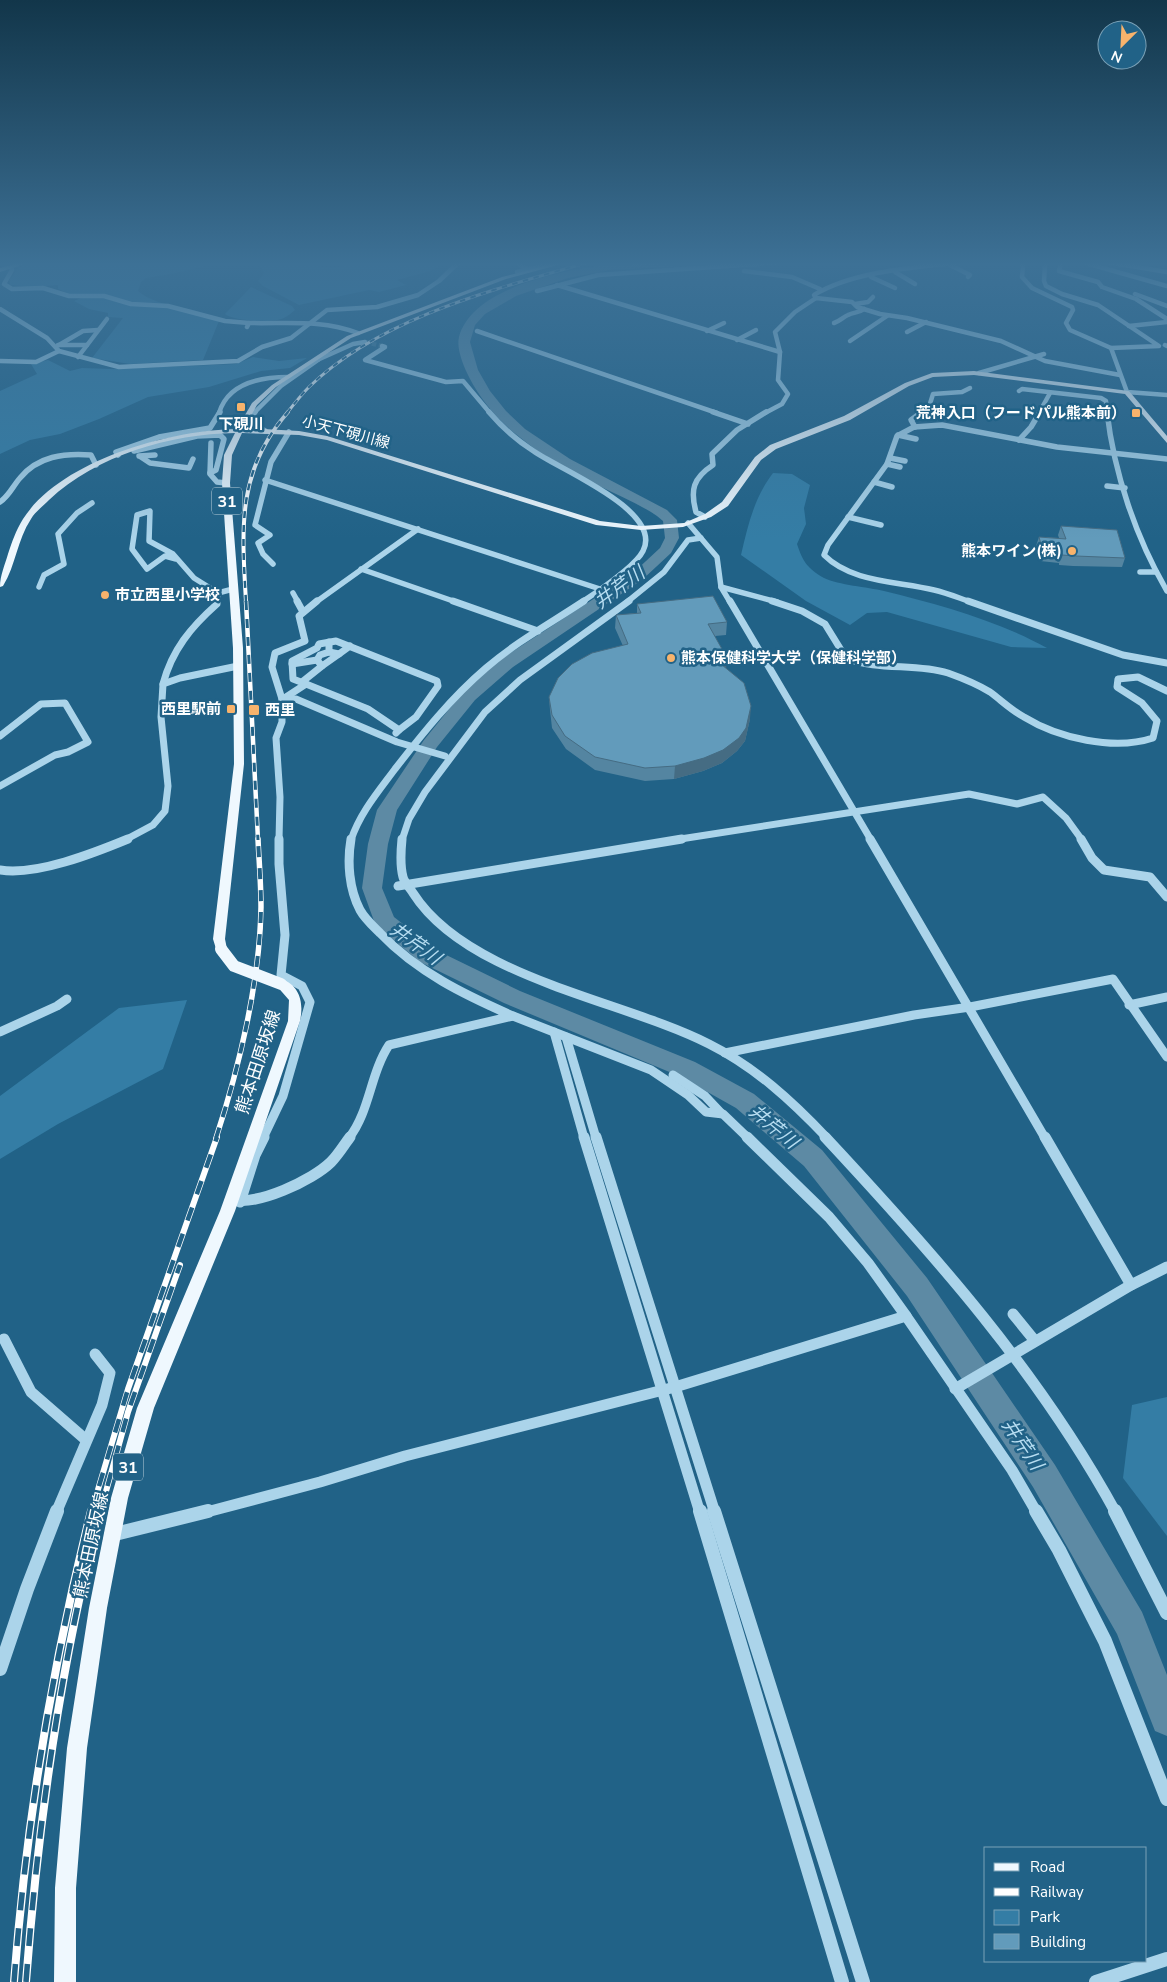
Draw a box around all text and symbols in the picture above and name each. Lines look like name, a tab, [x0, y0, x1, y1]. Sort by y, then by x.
north arrow	[1097, 20, 1147, 70]
text: N	[1108, 46, 1126, 67]
marker: 下硯川	[235, 401, 247, 413]
place label: 荒神入口（フードパル熊本前）	[916, 403, 1126, 423]
marker: 荒神入口（フードパル熊本前）	[1130, 407, 1142, 419]
street label: 小天下硯川線	[300, 411, 392, 453]
place label: 下硯川	[218, 414, 264, 434]
road number: 31	[212, 488, 242, 514]
place label: 熊本ワイン(株)	[961, 541, 1062, 561]
marker: 熊本ワイン(株)	[1066, 545, 1078, 557]
water label: 井芹川	[589, 559, 652, 615]
place label: 市立西里小学校	[115, 585, 220, 605]
marker: 市立西里小学校	[99, 589, 111, 601]
place label: 熊本保健科学大学（保健科学部）	[681, 648, 906, 668]
marker: 熊本保健科学大学（保健科学部）	[665, 652, 677, 664]
place label: 西里駅前	[161, 699, 221, 719]
place label: 西里	[265, 700, 295, 720]
marker: 西里駅前	[225, 703, 237, 715]
marker: 西里	[247, 703, 261, 717]
water label: 井芹川	[385, 917, 448, 972]
street label: 熊本田原坂線	[230, 1007, 286, 1117]
water label: 井芹川	[743, 1098, 805, 1156]
water label: 井芹川	[995, 1414, 1050, 1477]
road number: 31	[113, 1454, 143, 1480]
street label: 熊本田原坂線	[68, 1490, 114, 1600]
legend	[984, 1847, 1147, 1962]
text: Road	[1030, 1857, 1065, 1877]
text: Railway	[1030, 1882, 1084, 1902]
text: Park	[1030, 1907, 1060, 1927]
text: Building	[1030, 1932, 1086, 1952]

